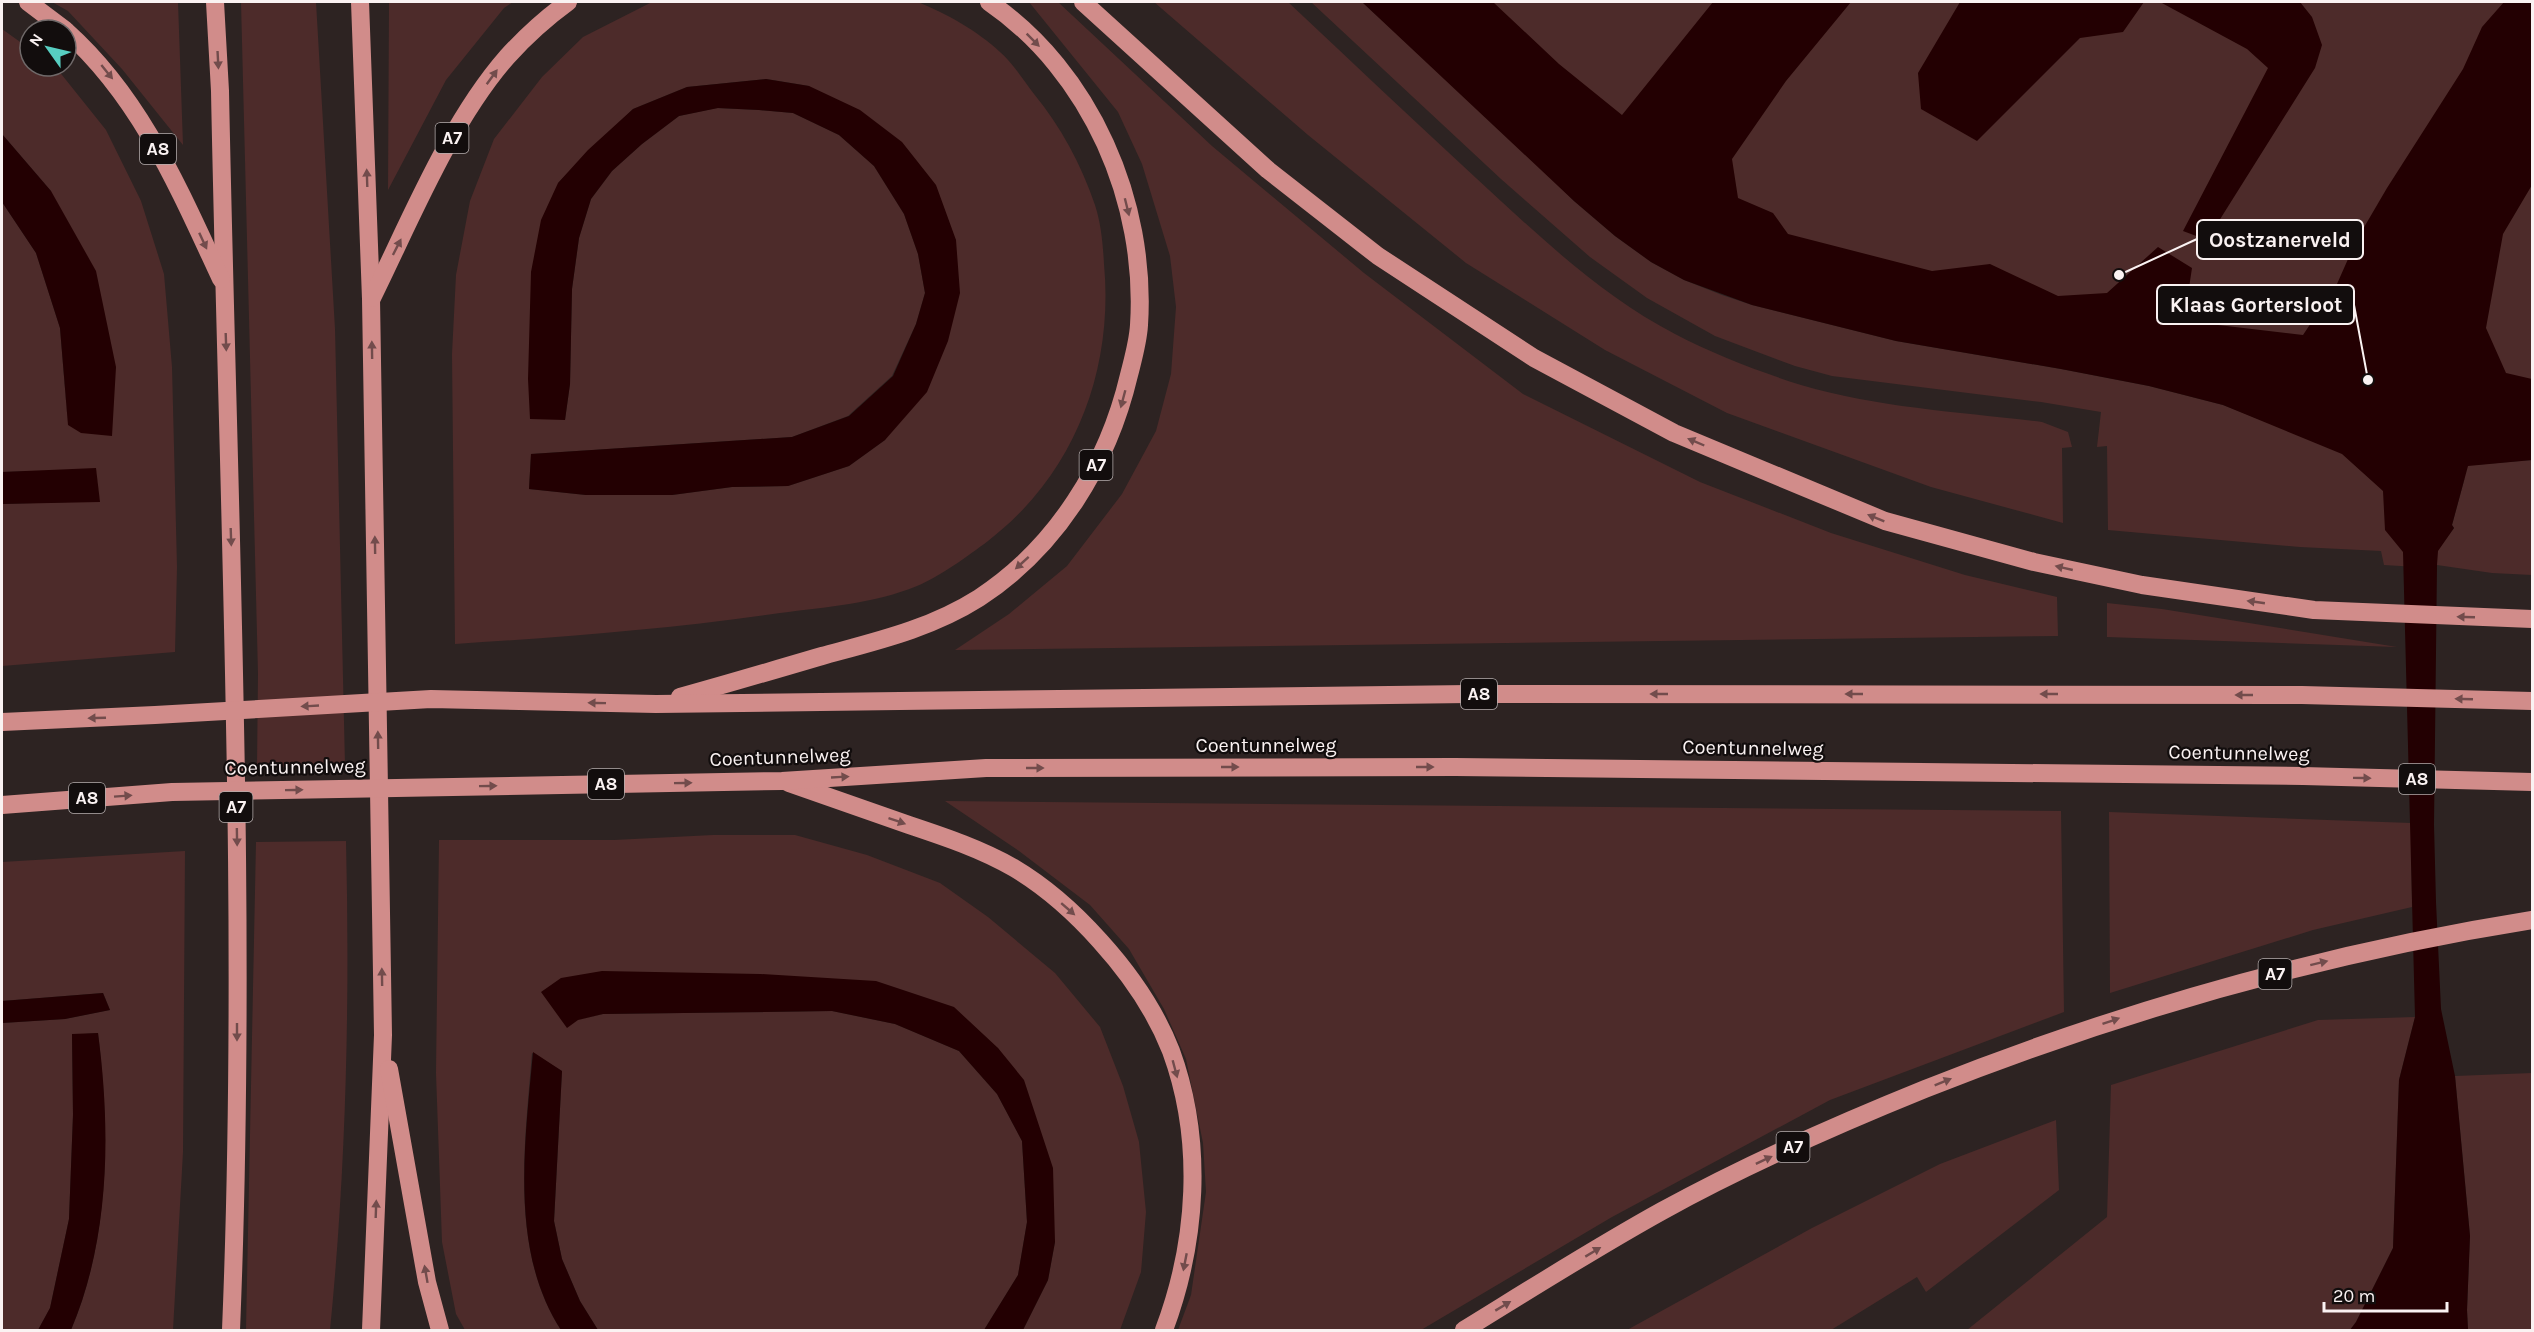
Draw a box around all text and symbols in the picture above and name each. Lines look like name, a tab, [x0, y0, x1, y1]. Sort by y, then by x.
north arrow	[18, 18, 78, 78]
text: N	[25, 30, 47, 50]
one-way arrow	[1026, 32, 1040, 47]
one-way arrow	[214, 50, 223, 69]
one-way arrow	[100, 64, 113, 79]
one-way arrow	[486, 70, 498, 86]
road number: A7	[436, 123, 468, 153]
road number: A8	[140, 134, 176, 164]
one-way arrow	[362, 168, 371, 187]
one-way arrow	[1123, 198, 1133, 216]
callout: Oostzanerveld	[2197, 220, 2363, 259]
text: Oostzanerveld	[2209, 228, 2351, 252]
one-way arrow	[199, 233, 208, 250]
one-way arrow	[392, 238, 402, 255]
callout: Klaas Gortersloot	[2157, 285, 2354, 324]
text: Klaas Gortersloot	[2170, 293, 2342, 317]
one-way arrow	[221, 333, 230, 352]
one-way arrow	[367, 340, 376, 359]
one-way arrow	[1118, 390, 1127, 408]
one-way arrow	[1687, 437, 1705, 447]
road number: A7	[1080, 450, 1112, 480]
one-way arrow	[1867, 513, 1885, 522]
one-way arrow	[227, 528, 236, 547]
one-way arrow	[370, 535, 380, 554]
one-way arrow	[1015, 556, 1030, 569]
one-way arrow	[2055, 563, 2073, 573]
one-way arrow	[2247, 598, 2266, 607]
one-way arrow	[2457, 612, 2476, 621]
road number: A8	[1461, 679, 1497, 709]
one-way arrow	[1649, 689, 1668, 699]
one-way arrow	[1844, 689, 1863, 699]
one-way arrow	[2039, 689, 2058, 699]
one-way arrow	[2234, 690, 2253, 699]
one-way arrow	[2455, 694, 2474, 704]
one-way arrow	[588, 698, 607, 708]
one-way arrow	[300, 701, 319, 711]
one-way arrow	[87, 713, 106, 722]
one-way arrow	[373, 730, 383, 749]
street label: Coentunnelweg	[1195, 734, 1337, 757]
street label: Coentunnelweg	[1682, 735, 1824, 761]
street label: Coentunnelweg	[2168, 740, 2310, 766]
street label: Coentunnelweg	[709, 743, 851, 771]
street label: Coentunnelweg	[224, 754, 366, 780]
one-way arrow	[1220, 762, 1239, 772]
one-way arrow	[1415, 762, 1434, 772]
one-way arrow	[1025, 763, 1044, 773]
road number: A8	[2399, 764, 2435, 794]
road number: A8	[588, 769, 624, 799]
one-way arrow	[831, 773, 850, 782]
one-way arrow	[2352, 773, 2371, 783]
one-way arrow	[674, 778, 693, 787]
one-way arrow	[479, 782, 498, 791]
road number: A8	[69, 783, 105, 813]
one-way arrow	[284, 785, 303, 795]
one-way arrow	[113, 791, 132, 800]
road number: A7	[220, 792, 252, 822]
one-way arrow	[888, 816, 906, 826]
one-way arrow	[232, 828, 241, 847]
one-way arrow	[1060, 902, 1075, 915]
one-way arrow	[2310, 957, 2328, 967]
road number: A7	[2258, 959, 2292, 989]
one-way arrow	[377, 967, 387, 986]
one-way arrow	[2102, 1015, 2120, 1025]
one-way arrow	[232, 1023, 242, 1042]
one-way arrow	[1171, 1060, 1181, 1078]
one-way arrow	[1934, 1077, 1952, 1086]
road number: A7	[1776, 1132, 1810, 1162]
one-way arrow	[1756, 1156, 1773, 1165]
one-way arrow	[372, 1200, 381, 1219]
one-way arrow	[1585, 1247, 1601, 1258]
one-way arrow	[1180, 1252, 1189, 1271]
one-way arrow	[421, 1264, 430, 1283]
scale bar	[2324, 1275, 2447, 1313]
text: 20 m	[2333, 1285, 2375, 1307]
one-way arrow	[1495, 1301, 1511, 1312]

